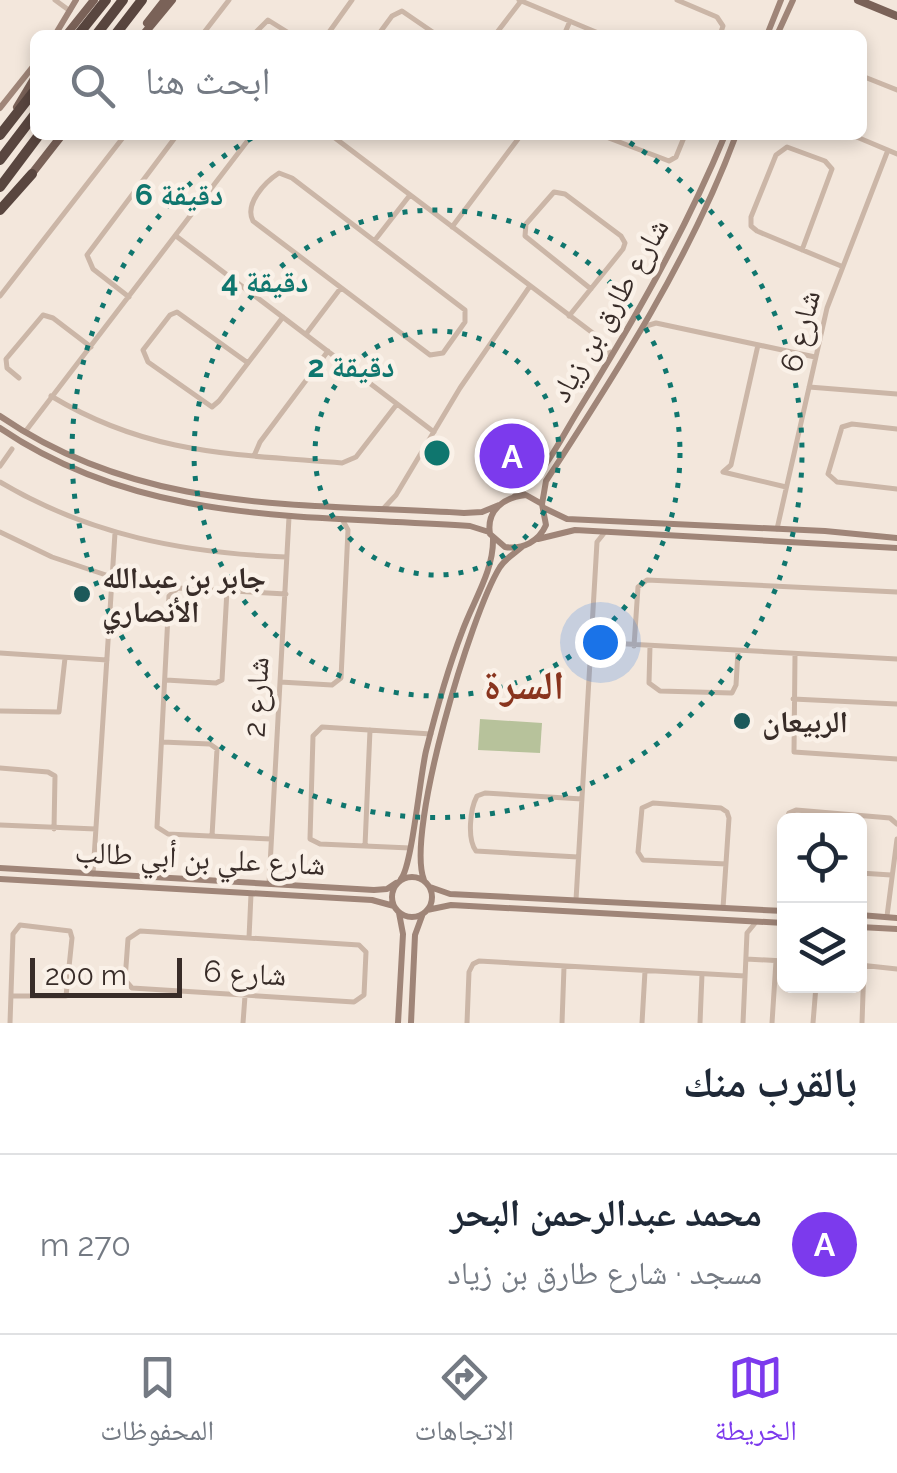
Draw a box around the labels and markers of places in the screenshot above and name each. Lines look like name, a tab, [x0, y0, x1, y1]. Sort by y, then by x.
pin: A	[480, 418, 544, 494]
centre of rings	[419, 435, 455, 471]
place label: جابر بن عبدالله الأنصاري	[102, 560, 266, 635]
marker: جابر بن عبدالله الأنصاري	[71, 583, 93, 605]
place label: الربيعان	[762, 704, 848, 740]
marker: الربيعان	[731, 710, 753, 732]

